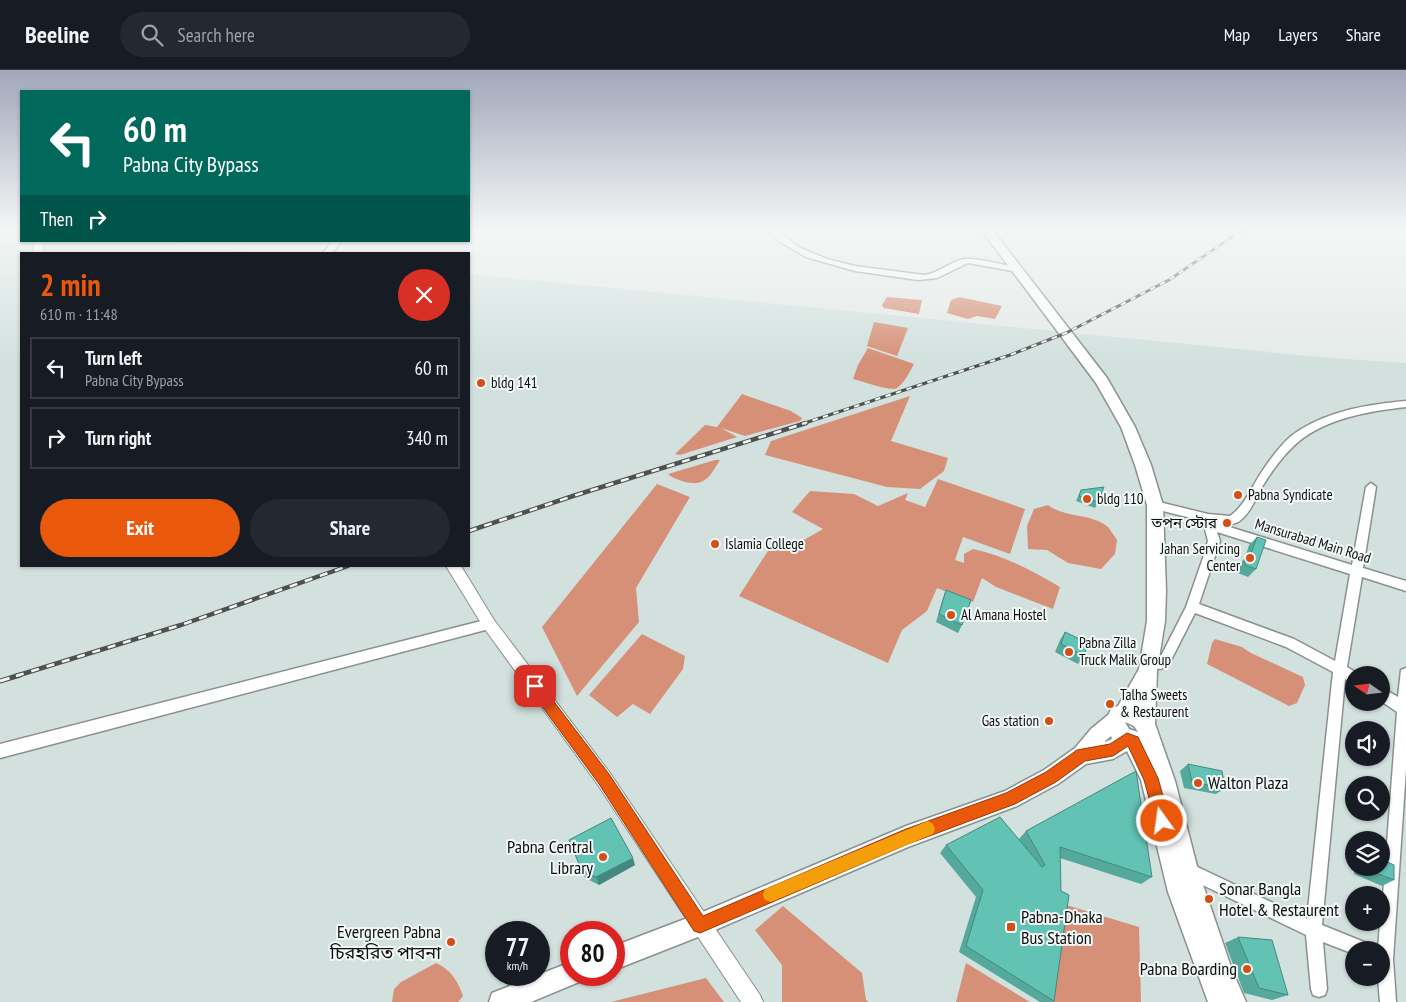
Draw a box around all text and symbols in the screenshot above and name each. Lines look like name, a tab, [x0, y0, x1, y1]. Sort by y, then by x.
search box	[120, 12, 470, 57]
text: Beeline	[25, 19, 90, 50]
icon: search	[138, 21, 166, 49]
text: Search here	[178, 23, 255, 47]
text: Map	[1224, 23, 1250, 46]
text: Layers	[1278, 23, 1318, 46]
text: Share	[1346, 23, 1381, 46]
text: 60 m	[123, 106, 187, 152]
icon: left	[40, 110, 105, 175]
text: Pabna City Bypass	[123, 150, 259, 178]
icon: right	[83, 205, 111, 233]
text: Then	[40, 207, 73, 231]
text: 2 min	[40, 265, 101, 304]
button: close	[398, 269, 450, 321]
text: 610 m · 11:48	[40, 304, 118, 324]
text: Turn left	[85, 346, 142, 370]
icon: left	[42, 354, 70, 382]
text: 60 m	[415, 356, 448, 380]
text: Pabna City Bypass	[85, 370, 184, 390]
place label: bldg 141	[491, 373, 537, 392]
marker: bldg 141	[475, 377, 487, 389]
icon: right	[42, 424, 70, 452]
text: Turn right	[85, 426, 151, 450]
text: 340 m	[406, 426, 448, 450]
place label: Pabna Syndicate	[1248, 485, 1333, 504]
place label: bldg 110	[1097, 489, 1144, 508]
marker: Pabna Syndicate	[1232, 489, 1244, 501]
marker: bldg 110	[1081, 493, 1093, 505]
button: Exit	[40, 499, 240, 557]
button: Share	[250, 499, 450, 557]
place label: তপন স্টোর	[1151, 513, 1218, 532]
street label: Mansurabad Main Road	[1253, 514, 1373, 567]
marker: তপন স্টোর	[1221, 517, 1233, 529]
place label: Islamia College	[725, 534, 804, 553]
marker: Islamia College	[709, 538, 721, 550]
place label: Jahan Servicing Center	[1160, 539, 1241, 575]
marker: Jahan Servicing Center	[1244, 552, 1256, 564]
place label: Al Amana Hostel	[961, 605, 1047, 624]
marker: Al Amana Hostel	[945, 609, 957, 621]
place label: Pabna Zilla Truck Malik Group	[1079, 633, 1171, 669]
marker: Pabna Zilla Truck Malik Group	[1063, 646, 1075, 658]
pin	[514, 665, 556, 707]
north arrow	[1345, 666, 1390, 711]
map controls	[1345, 666, 1390, 986]
icon: arrive	[521, 672, 549, 700]
place label: Talha Sweets & Restaurent	[1120, 685, 1189, 721]
marker: Talha Sweets & Restaurent	[1104, 698, 1116, 710]
place label: Gas station	[982, 711, 1039, 730]
marker: Gas station	[1043, 715, 1055, 727]
button: sound	[1345, 721, 1390, 766]
place label: Walton Plaza	[1208, 771, 1288, 794]
button: search	[1345, 776, 1390, 821]
marker: Walton Plaza	[1192, 777, 1204, 789]
position arrow	[1135, 794, 1187, 846]
button: layers	[1345, 831, 1390, 876]
place label: Pabna Central Library	[507, 835, 594, 879]
marker: Pabna Central Library	[597, 851, 609, 863]
place label: Sonar Bangla Hotel & Restaurent	[1219, 877, 1339, 921]
button: +	[1345, 886, 1390, 931]
marker: Sonar Bangla Hotel & Restaurent	[1203, 893, 1215, 905]
place label: Pabna-Dhaka Bus Station	[1021, 905, 1103, 949]
place label: Evergreen Pabna চিরহরিত পাবনা	[329, 920, 441, 964]
speed limit sign: 80	[560, 921, 625, 986]
marker: Pabna-Dhaka Bus Station	[1005, 921, 1017, 933]
text: 77	[506, 931, 529, 963]
marker: Evergreen Pabna চিরহরিত পাবনা	[445, 936, 457, 948]
button: −	[1345, 941, 1390, 986]
place label: Pabna Boarding	[1140, 957, 1237, 980]
text: km/h	[507, 958, 528, 973]
marker: Pabna Boarding	[1241, 963, 1253, 975]

